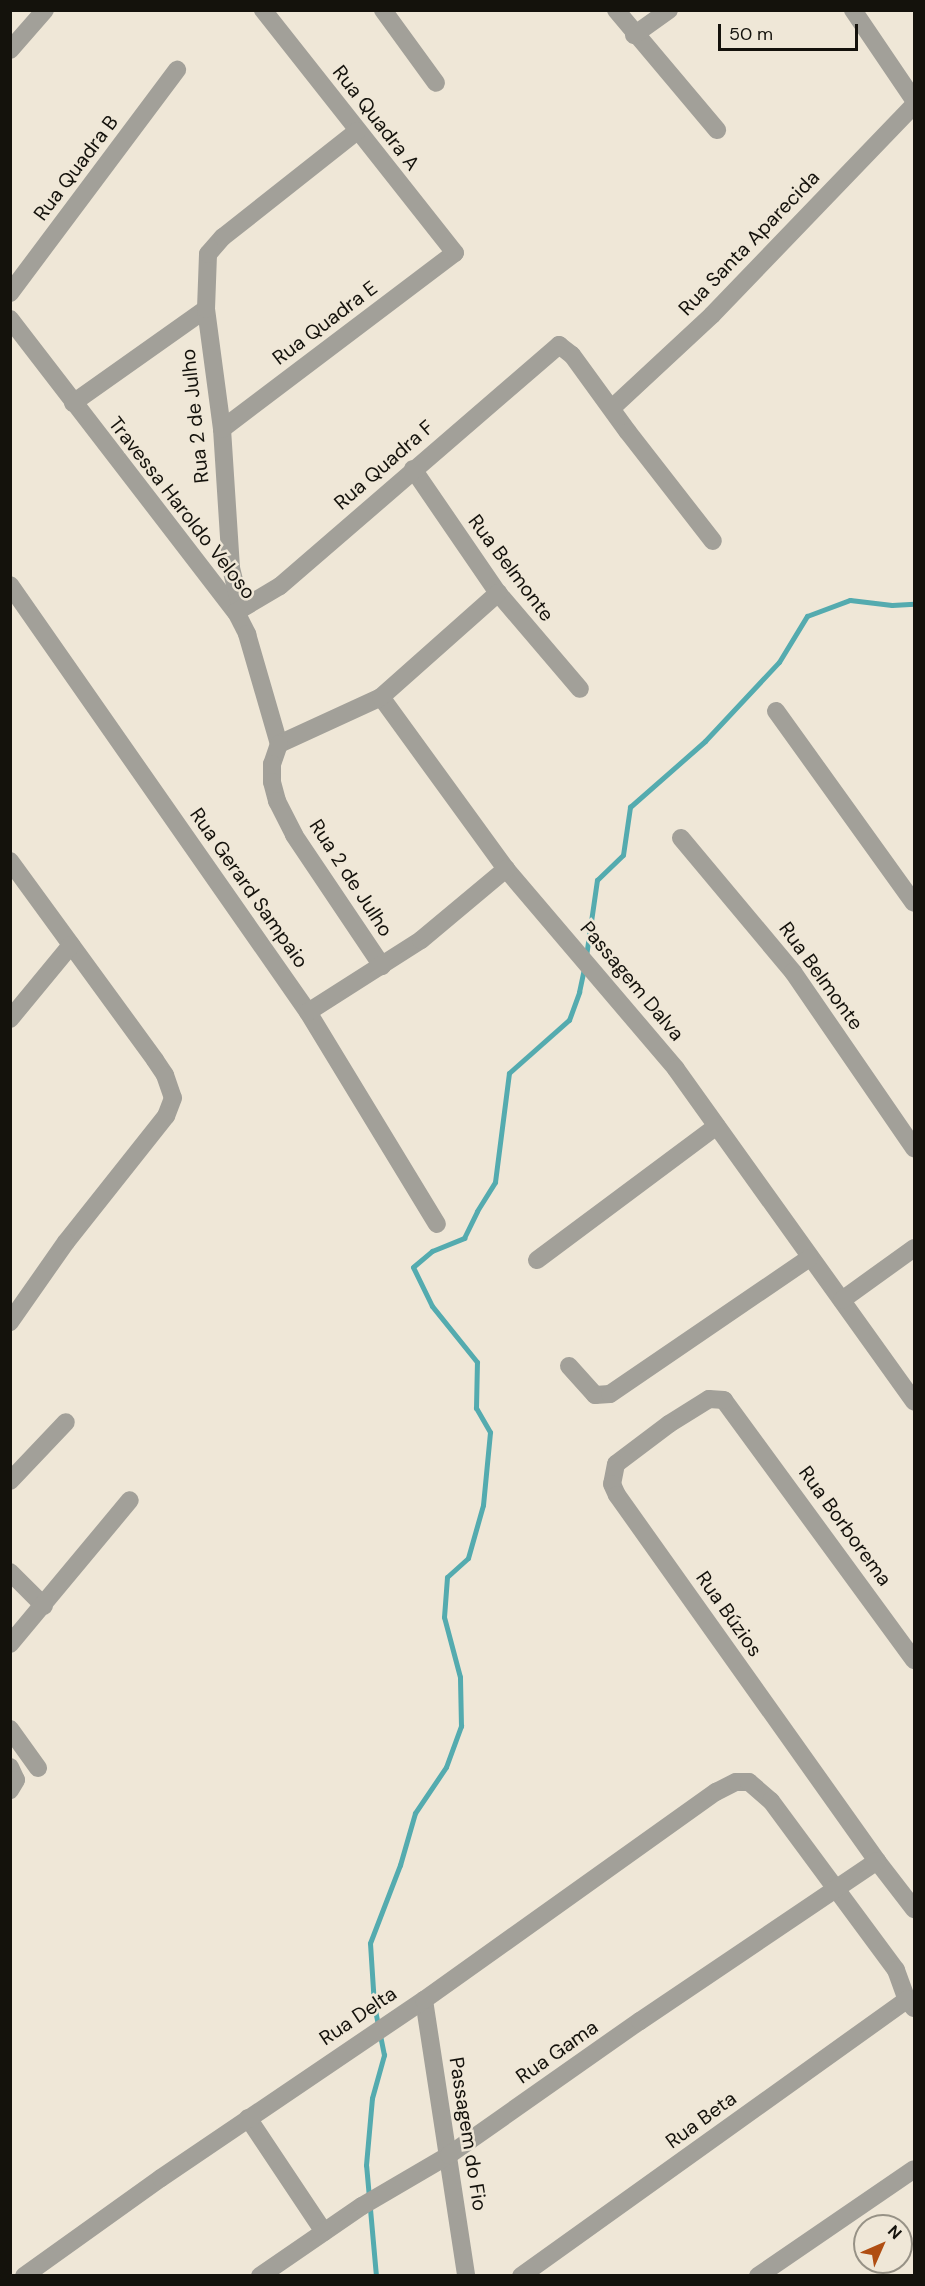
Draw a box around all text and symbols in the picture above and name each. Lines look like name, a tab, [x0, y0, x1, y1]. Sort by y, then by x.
scale bar	[721, 12, 860, 50]
text: 50 m	[729, 22, 773, 46]
street label: Rua Quadra A	[328, 61, 424, 175]
street label: Rua Quadra B	[29, 111, 123, 225]
street label: Rua Santa Aparecida	[674, 166, 824, 320]
street label: Rua Quadra E	[268, 276, 382, 370]
street label: Rua 2 de Julho	[176, 348, 214, 484]
street label: Travessa Haroldo Veloso	[103, 412, 261, 604]
street label: Rua Quadra F	[329, 415, 439, 515]
street label: Rua Belmonte	[463, 510, 559, 626]
street label: Rua Gerard Sampaio	[185, 803, 313, 973]
street label: Rua 2 de Julho	[304, 815, 398, 941]
street label: Passagem Dalva	[575, 916, 689, 1046]
street label: Rua Belmonte	[774, 917, 868, 1035]
street label: Rua Borborema	[793, 1461, 897, 1591]
street label: Rua Búzios	[691, 1567, 767, 1661]
street label: Rua Delta	[315, 1981, 401, 2051]
street label: Rua Gama	[512, 2015, 602, 2089]
street label: Passagem do Fio	[444, 2055, 492, 2213]
street label: Rua Beta	[661, 2086, 741, 2154]
north arrow	[853, 2214, 913, 2274]
text: N	[883, 2221, 906, 2244]

